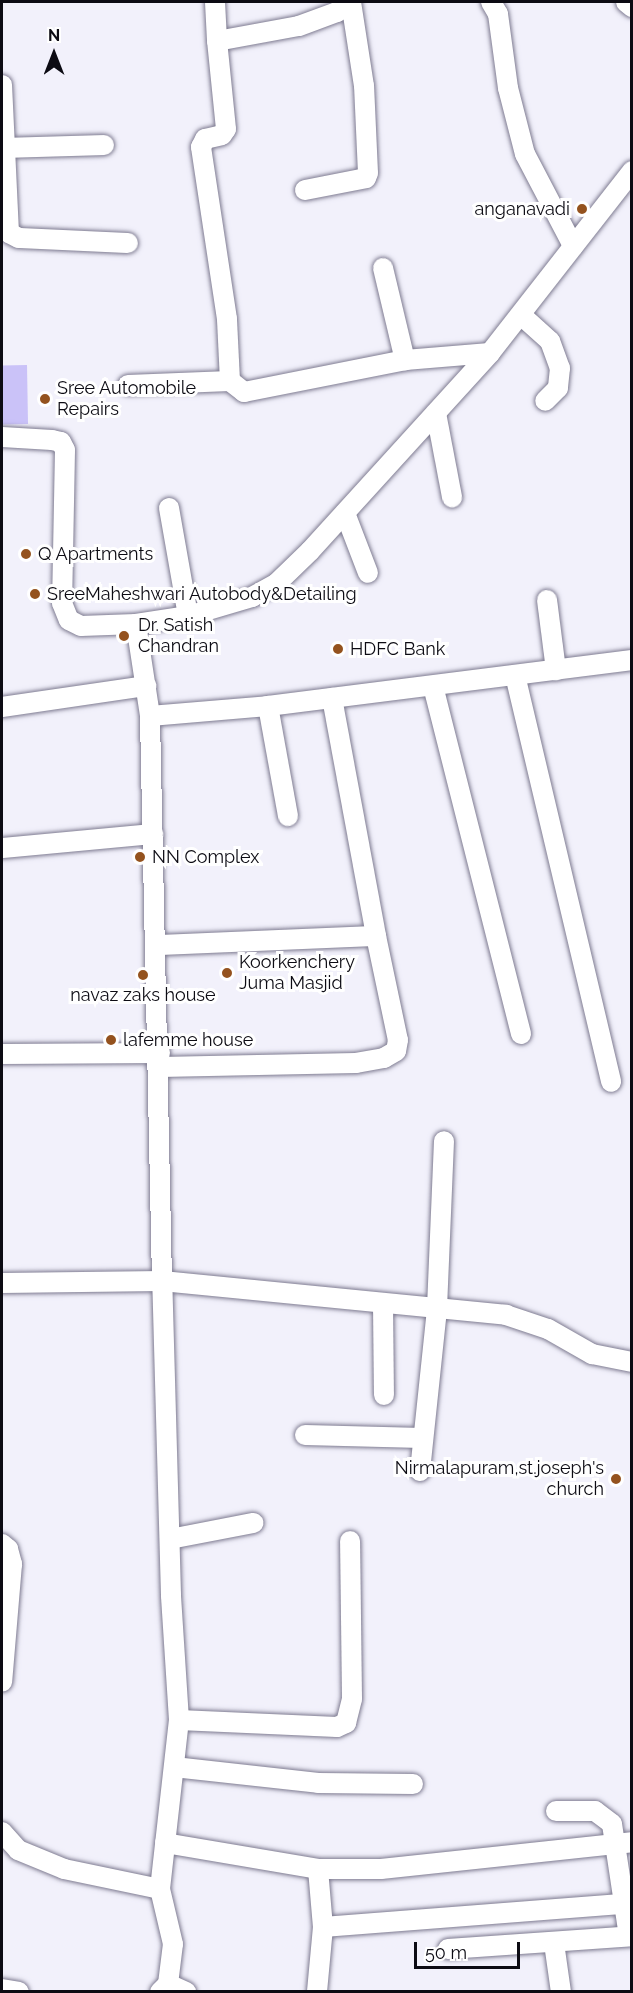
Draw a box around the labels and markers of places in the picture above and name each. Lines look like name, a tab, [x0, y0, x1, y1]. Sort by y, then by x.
place label: anganavadi	[474, 198, 570, 220]
marker: anganavadi	[575, 202, 589, 216]
place label: Sree Automobile Repairs	[57, 378, 197, 420]
marker: Sree Automobile Repairs	[38, 392, 52, 406]
place label: Q Apartments	[38, 543, 154, 565]
marker: Q Apartments	[19, 547, 33, 561]
place label: SreeMaheshwari Autobody&Detailing	[47, 583, 357, 605]
marker: SreeMaheshwari Autobody&Detailing	[28, 587, 42, 601]
place label: Dr. Satish Chandran	[138, 615, 219, 658]
marker: Dr. Satish Chandran	[115, 627, 133, 645]
place label: HDFC Bank	[350, 638, 445, 660]
marker: HDFC Bank	[331, 642, 345, 656]
place label: NN Complex	[152, 846, 259, 868]
marker: NN Complex	[133, 850, 147, 864]
place label: Koorkenchery Juma Masjid	[239, 952, 355, 994]
marker: Koorkenchery Juma Masjid	[220, 966, 234, 980]
marker: navaz zaks house	[136, 968, 150, 982]
place label: navaz zaks house	[70, 984, 216, 1006]
place label: lafemme house	[123, 1029, 253, 1051]
marker: lafemme house	[104, 1033, 118, 1047]
place label: Nirmalapuram,st.joseph's church	[395, 1458, 604, 1500]
marker: Nirmalapuram,st.joseph's church	[609, 1472, 623, 1486]

